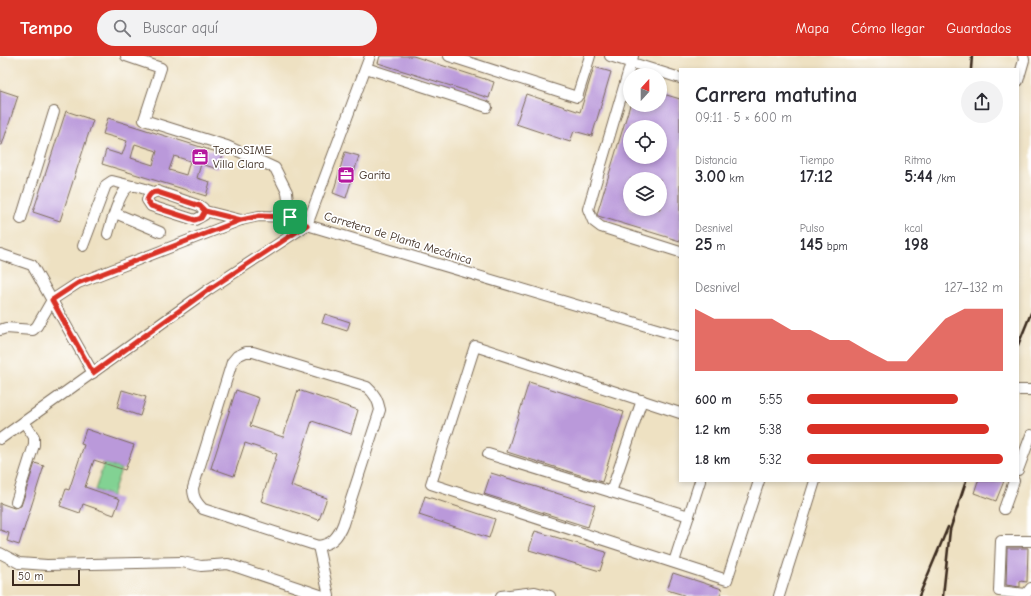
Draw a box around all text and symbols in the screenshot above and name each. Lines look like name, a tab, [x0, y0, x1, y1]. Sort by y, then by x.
search box	[97, 10, 377, 46]
text: Tempo	[20, 17, 73, 39]
icon: search	[111, 17, 133, 39]
text: Buscar aquí	[143, 19, 218, 37]
text: Mapa	[796, 20, 829, 37]
text: Cómo llegar	[851, 20, 924, 37]
text: Guardados	[946, 20, 1011, 37]
north arrow	[623, 68, 667, 112]
map controls	[623, 68, 667, 216]
button: share	[961, 81, 1003, 123]
text: Carrera matutina	[695, 82, 857, 108]
text: 09:11 · 5 × 600 m	[695, 110, 792, 125]
button: locate	[623, 120, 667, 164]
place label: TecnoSIME Villa Clara	[213, 143, 272, 171]
office icon: TecnoSIME Villa Clara	[190, 147, 210, 167]
text: Distancia	[695, 154, 737, 167]
text: Tiempo	[800, 154, 834, 167]
text: Ritmo	[904, 154, 931, 167]
office icon: Garita	[336, 165, 356, 185]
text: 3.00	[695, 167, 726, 186]
text: 17:12	[800, 167, 833, 186]
text: 5:44	[904, 167, 933, 186]
place label: Garita	[359, 168, 391, 182]
button: layers	[623, 172, 667, 216]
text: km	[726, 172, 744, 185]
text: /km	[933, 172, 956, 185]
pin	[273, 200, 307, 234]
icon: arrive	[279, 206, 301, 228]
street label: Carretera de Planta Mecánica	[322, 209, 474, 267]
text: Desnivel	[695, 222, 733, 235]
text: Pulso	[800, 222, 824, 235]
text: kcal	[904, 222, 923, 235]
text: 25	[695, 235, 713, 254]
text: 145	[800, 235, 823, 254]
text: 198	[904, 235, 929, 254]
text: m	[713, 240, 725, 253]
text: bpm	[823, 240, 848, 253]
text: Desnivel	[695, 280, 740, 295]
text: 127–132 m	[945, 280, 1003, 295]
text: 600 m	[695, 392, 732, 407]
text: 5:55	[759, 392, 783, 407]
text: 1.2 km	[695, 422, 730, 437]
text: 5:38	[759, 422, 782, 437]
text: 1.8 km	[695, 452, 730, 467]
text: 5:32	[759, 452, 782, 467]
scale bar	[12, 568, 80, 587]
text: 50 m	[18, 570, 43, 583]

